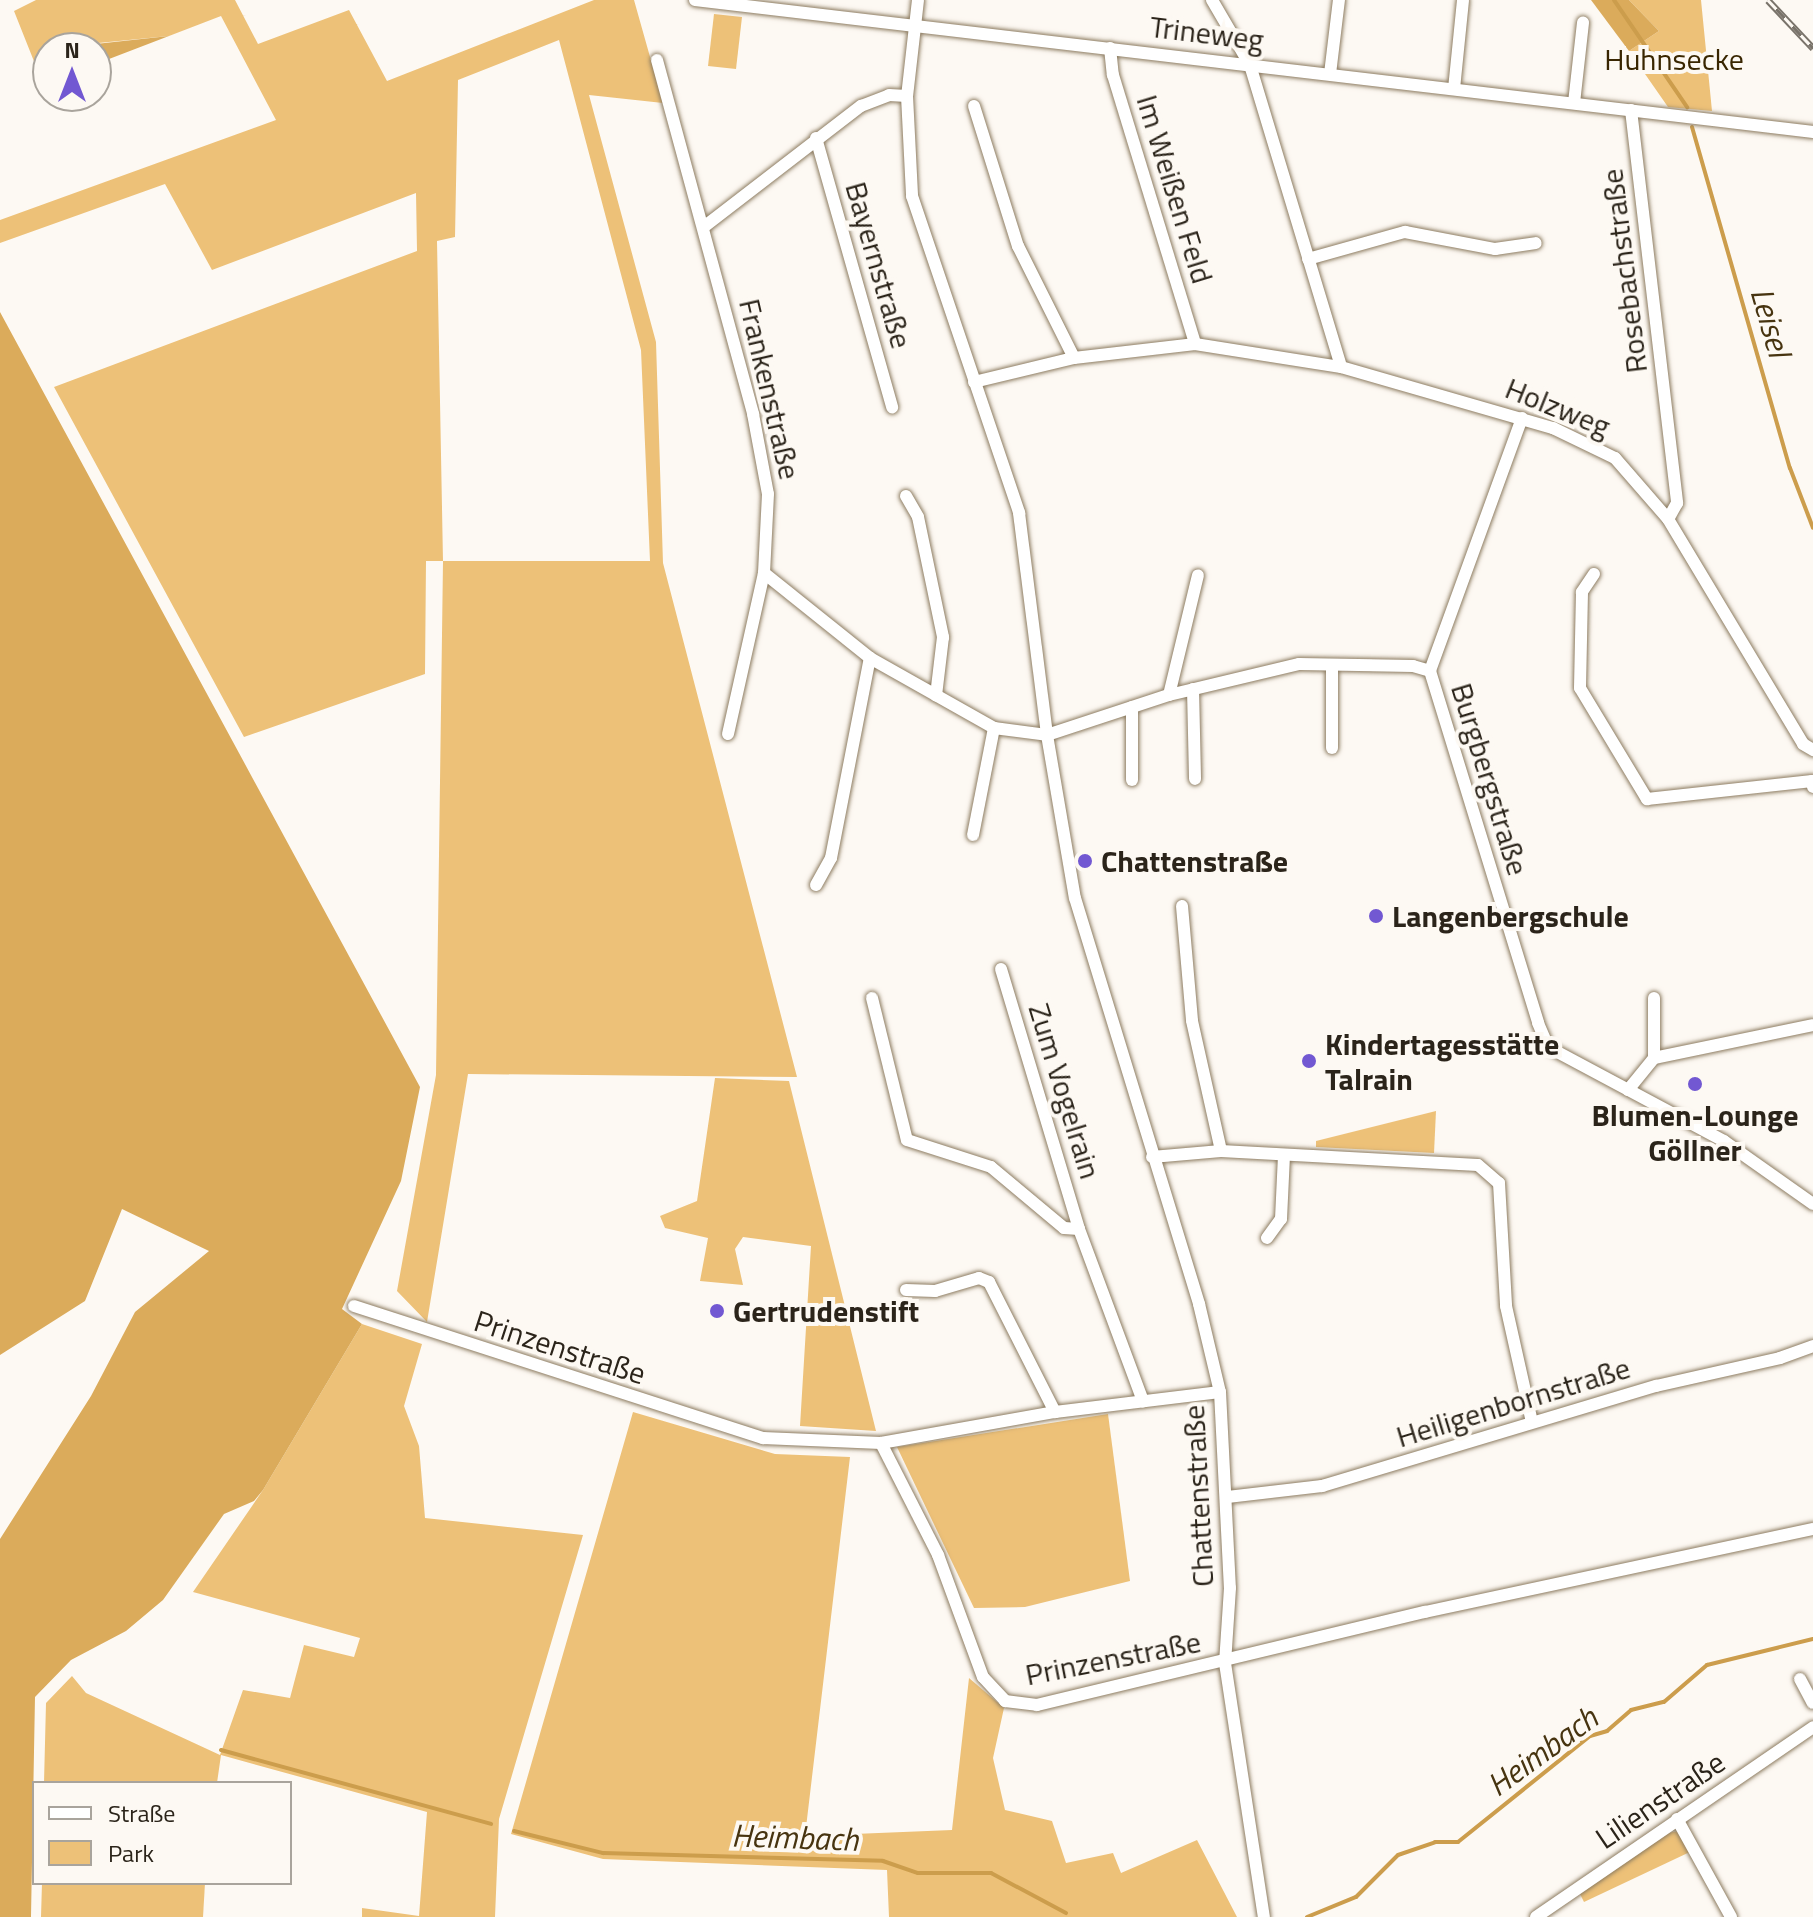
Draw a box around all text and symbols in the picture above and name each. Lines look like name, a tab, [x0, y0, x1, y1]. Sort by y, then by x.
street label: Trineweg	[1148, 8, 1266, 58]
north arrow	[32, 32, 112, 112]
text: N	[64, 33, 80, 67]
park label: Huhnsecke	[1604, 41, 1744, 77]
street label: Im Weißen Feld	[1129, 90, 1221, 288]
street label: Rosebachstraße	[1594, 167, 1654, 375]
street label: Bayernstraße	[838, 178, 920, 352]
water label: Leisel	[1743, 283, 1799, 361]
street label: Frankenstraße	[732, 295, 808, 483]
street label: Holzweg	[1500, 370, 1616, 444]
street label: Burgbergstraße	[1444, 679, 1536, 879]
place label: Chattenstraße	[1101, 843, 1288, 879]
marker: Chattenstraße	[1076, 852, 1094, 870]
place label: Langenbergschule	[1392, 898, 1629, 934]
marker: Langenbergschule	[1367, 907, 1385, 925]
street label: Zum Vogelrain	[1021, 999, 1109, 1183]
place label: Kindertagesstätte Talrain	[1325, 1026, 1559, 1096]
marker: Kindertagesstätte Talrain	[1300, 1052, 1318, 1070]
marker: Blumen-Lounge Göllner	[1686, 1075, 1704, 1093]
place label: Blumen-Lounge Göllner	[1592, 1097, 1798, 1168]
place label: Gertrudenstift	[733, 1293, 919, 1329]
street label: Prinzenstraße	[470, 1302, 650, 1392]
marker: Gertrudenstift	[708, 1302, 726, 1320]
street label: Heiligenbornstraße	[1392, 1349, 1634, 1455]
street label: Chattenstraße	[1175, 1404, 1221, 1588]
street label: Prinzenstraße	[1022, 1623, 1204, 1693]
water label: Heimbach	[1479, 1698, 1605, 1804]
street label: Lilienstraße	[1589, 1744, 1731, 1856]
legend	[32, 1781, 292, 1885]
text: Straße	[108, 1795, 175, 1831]
water label: Heimbach	[731, 1816, 859, 1858]
text: Park	[108, 1835, 154, 1871]

